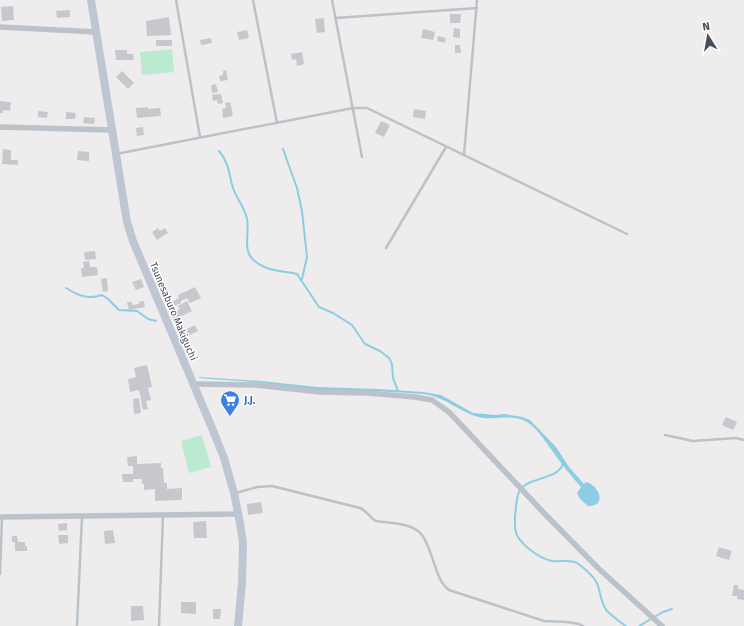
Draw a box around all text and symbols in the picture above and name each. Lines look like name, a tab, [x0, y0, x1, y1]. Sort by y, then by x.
north arrow	[688, 16, 728, 56]
text: N	[701, 20, 711, 34]
street label: Tsunesaburo Makiguchi	[147, 260, 199, 363]
supermarket icon: J.J.	[219, 389, 241, 417]
place label: J.J.	[243, 395, 256, 407]

